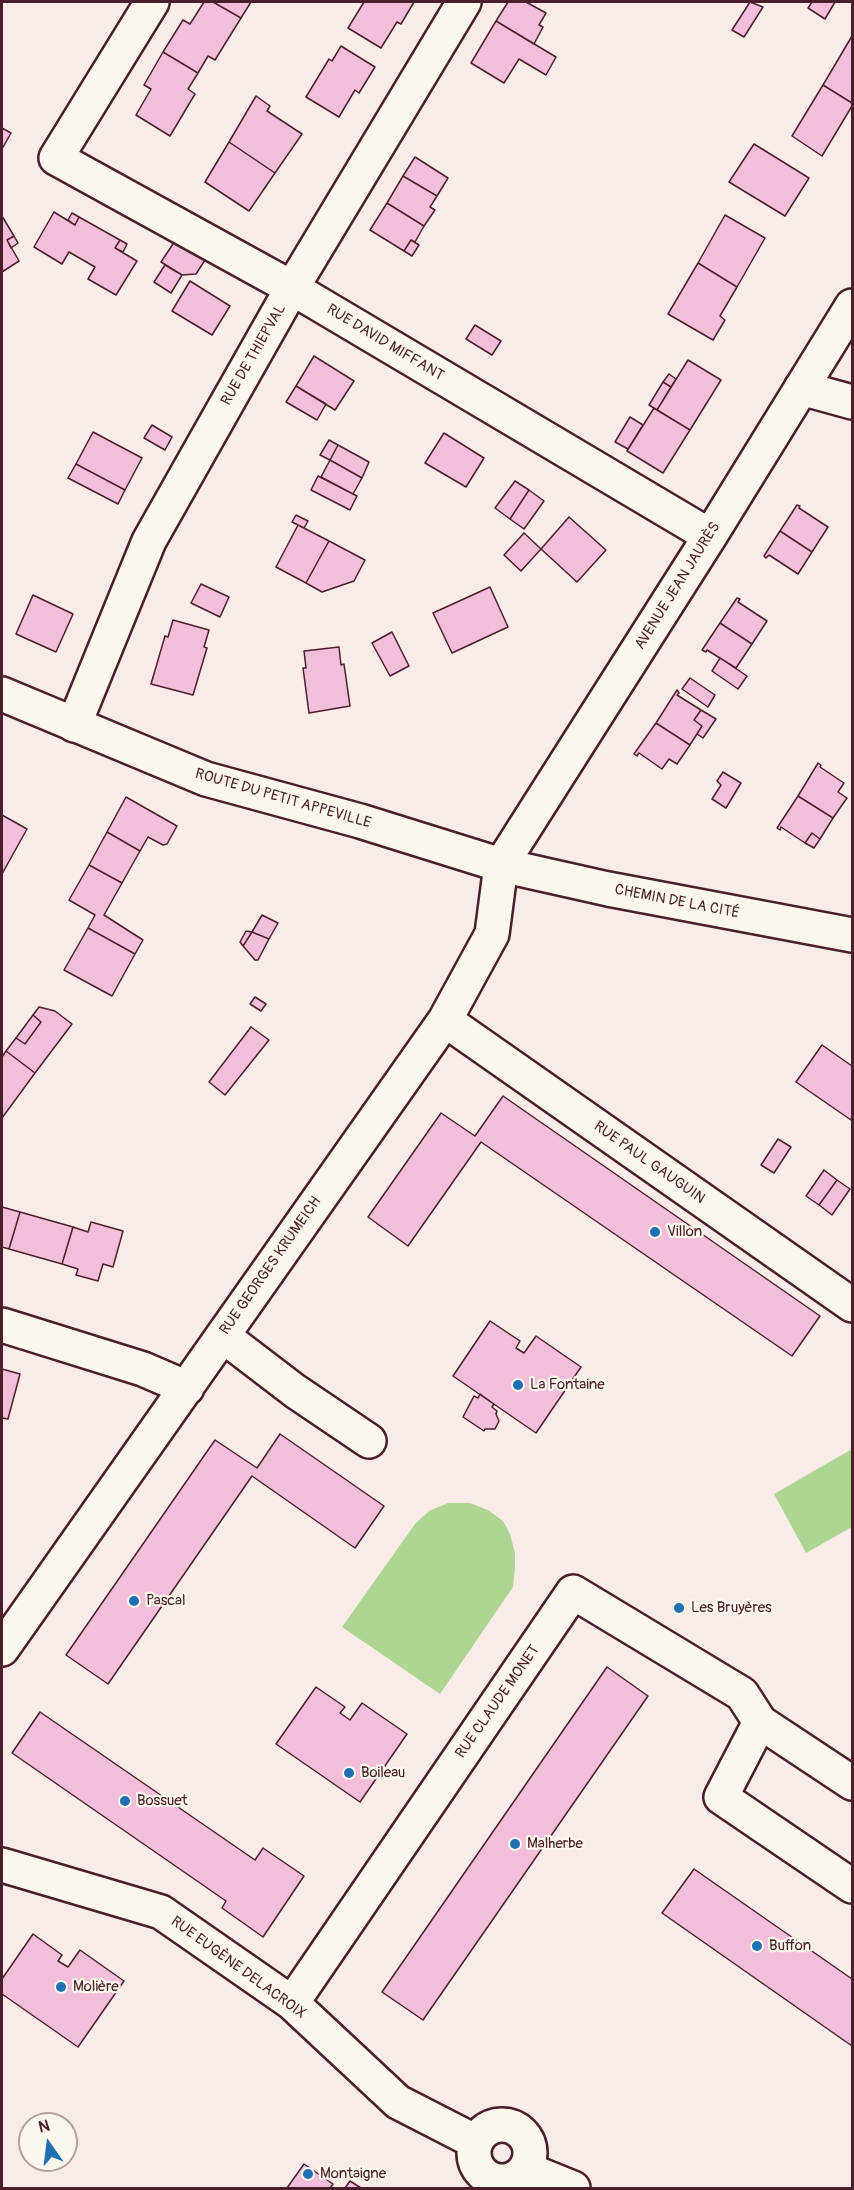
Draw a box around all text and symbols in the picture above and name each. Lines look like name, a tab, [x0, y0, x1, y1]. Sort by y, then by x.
street label: RUE DE THIEPVAL	[218, 301, 290, 409]
street label: RUE DAVID MIFFANT	[323, 301, 447, 385]
street label: AVENUE JEAN JAURÈS	[631, 519, 725, 653]
street label: ROUTE DU PETIT APPEVILLE	[193, 765, 373, 833]
street label: CHEMIN DE LA CITÉ	[613, 881, 741, 923]
street label: RUE PAUL GAUGUIN	[590, 1118, 708, 1208]
street label: RUE GEORGES KRUMEICH	[216, 1193, 326, 1339]
place label: Villon	[667, 1223, 702, 1241]
marker: Villon	[648, 1225, 662, 1239]
place label: La Fontaine	[530, 1376, 605, 1394]
marker: La Fontaine	[511, 1378, 525, 1392]
place label: Pascal	[146, 1592, 186, 1610]
marker: Pascal	[127, 1594, 141, 1608]
place label: Les Bruyères	[691, 1599, 772, 1617]
marker: Les Bruyères	[672, 1601, 686, 1615]
street label: RUE CLAUDE MONET	[452, 1642, 544, 1762]
place label: Boileau	[361, 1764, 405, 1782]
marker: Boileau	[342, 1766, 356, 1780]
place label: Bossuet	[137, 1792, 188, 1810]
marker: Bossuet	[118, 1794, 132, 1808]
place label: Malherbe	[527, 1835, 583, 1853]
marker: Malherbe	[508, 1837, 522, 1851]
street label: RUE EUGÈNE DELACROIX	[167, 1913, 309, 2023]
place label: Buffon	[769, 1937, 811, 1955]
marker: Buffon	[750, 1939, 764, 1953]
place label: Molière	[73, 1978, 119, 1996]
marker: Molière	[54, 1980, 68, 1994]
north arrow	[18, 2112, 78, 2172]
text: N	[36, 2115, 52, 2137]
place label: Montaigne	[320, 2165, 386, 2183]
marker: Montaigne	[301, 2167, 315, 2181]

